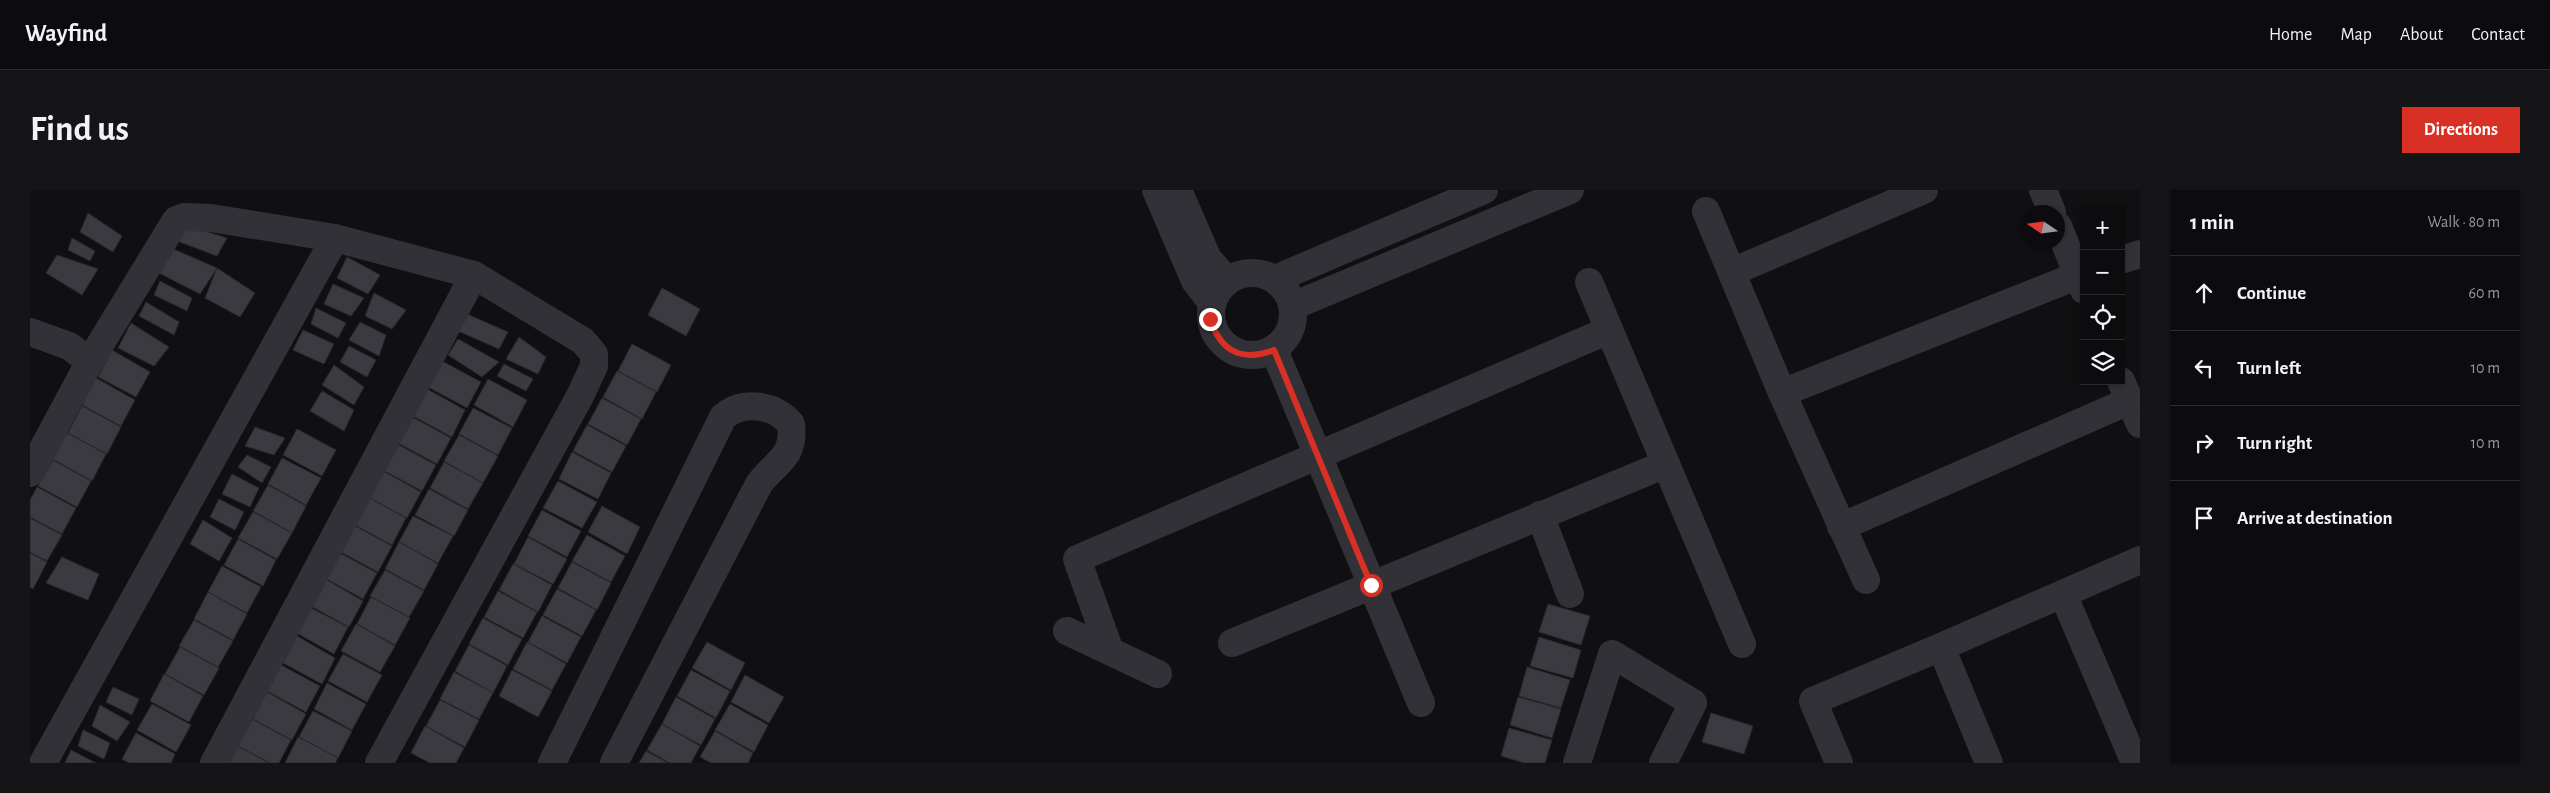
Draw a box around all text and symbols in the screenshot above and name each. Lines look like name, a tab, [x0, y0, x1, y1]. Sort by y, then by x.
text: Wayfind	[25, 22, 107, 46]
text: Home	[2269, 26, 2312, 44]
text: Map	[2340, 26, 2372, 44]
text: About	[2400, 26, 2443, 44]
text: Contact	[2471, 26, 2525, 44]
button: Directions	[2402, 107, 2520, 153]
text: Find us	[30, 112, 129, 147]
north arrow	[2020, 205, 2065, 250]
map controls	[2080, 205, 2125, 385]
button: +	[2080, 205, 2125, 250]
text: 1 min	[2190, 212, 2234, 233]
text: Walk · 80 m	[2428, 214, 2500, 230]
button: −	[2080, 250, 2125, 295]
icon: ahead	[2190, 279, 2218, 307]
text: Continue	[2237, 284, 2306, 303]
text: 60 m	[2469, 285, 2500, 301]
button: locate	[2080, 295, 2125, 340]
route end	[1199, 308, 1222, 331]
button: layers	[2080, 340, 2125, 385]
icon: left	[2190, 354, 2218, 382]
text: Turn left	[2237, 359, 2301, 378]
text: 10 m	[2471, 360, 2500, 376]
icon: right	[2190, 429, 2218, 457]
text: Turn right	[2237, 434, 2312, 453]
text: 10 m	[2471, 435, 2500, 451]
icon: arrive	[2190, 504, 2218, 532]
text: Arrive at destination	[2237, 509, 2393, 528]
route start	[1360, 574, 1383, 597]

